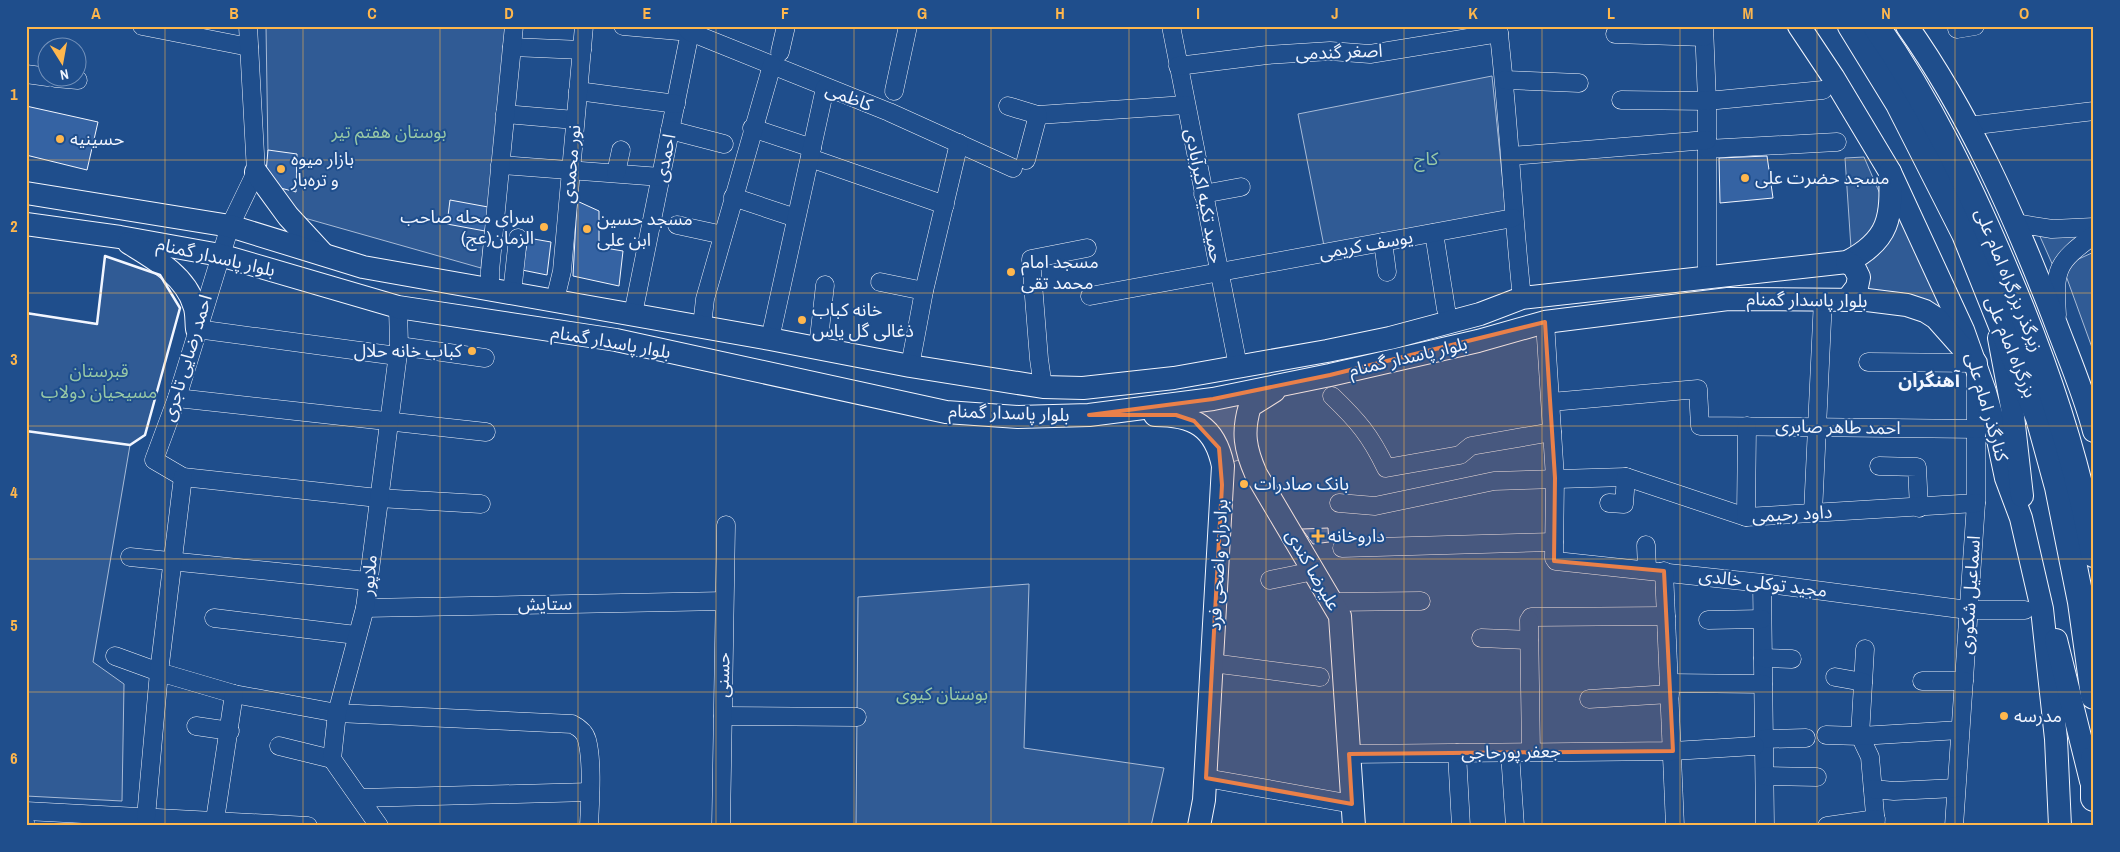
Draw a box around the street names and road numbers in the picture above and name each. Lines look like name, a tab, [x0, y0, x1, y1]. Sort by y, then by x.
street label: اصغر گندمی	[1295, 37, 1383, 66]
street label: کاظمی	[822, 76, 877, 117]
street label: نور محمدی	[555, 124, 586, 204]
street label: حمید تکیه اکبرآبادی	[1179, 126, 1230, 265]
street label: احمدی	[648, 132, 681, 184]
street label: زیرگذر بزرگراه امام علی	[1970, 205, 2048, 355]
street label: یوسف کریمی	[1317, 224, 1415, 265]
street label: بلوار پاسدار گمنام	[154, 231, 278, 284]
street label: بلوار پاسدار گمنام	[1746, 286, 1868, 315]
street label: احمد رضایی تاجری	[155, 291, 218, 424]
street label: بزرگراه امام علی	[1981, 293, 2041, 401]
street label: بلوار پاسدار گمنام	[549, 319, 673, 366]
street label: بلوار پاسدار گمنام	[1346, 331, 1470, 384]
street label: کنارگذر امام علی	[1958, 350, 2015, 465]
street label: بلوار پاسدار گمنام	[948, 398, 1070, 429]
street label: احمد طاهر صابری	[1775, 413, 1901, 440]
street label: برادران واضحی فرد	[1202, 498, 1233, 631]
street label: داود رحیمی	[1751, 499, 1833, 528]
street label: علیرضا کندی	[1280, 524, 1347, 615]
street label: اسماعیل شکوری	[1953, 535, 1986, 655]
street label: ملاپور	[354, 553, 383, 597]
street label: مجید توکلی خالدی	[1697, 562, 1829, 603]
street label: ستایش	[518, 591, 572, 616]
street label: حسنی	[710, 652, 735, 698]
street label: جعفر پورحاجی	[1461, 738, 1561, 765]

